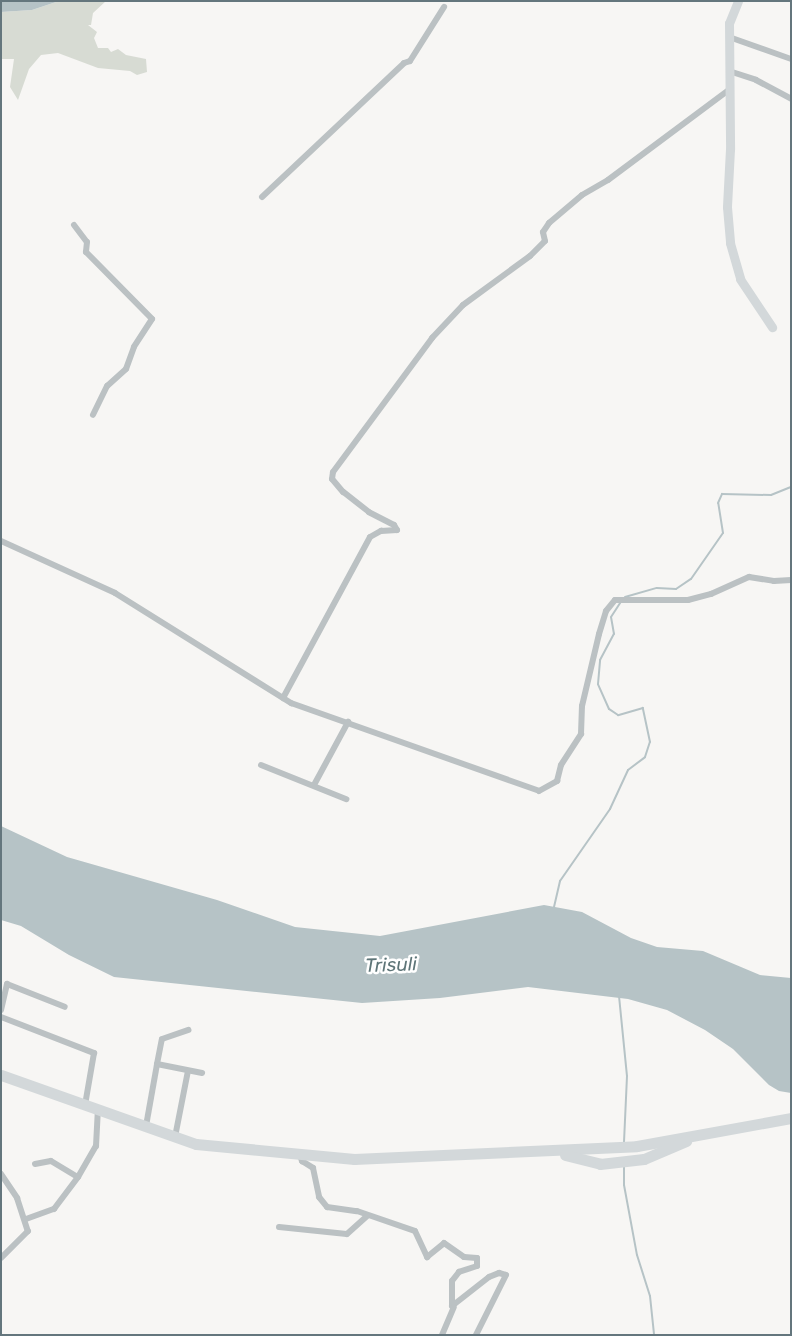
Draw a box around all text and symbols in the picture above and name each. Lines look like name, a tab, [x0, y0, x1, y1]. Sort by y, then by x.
water label: Trisuli	[365, 953, 417, 977]

